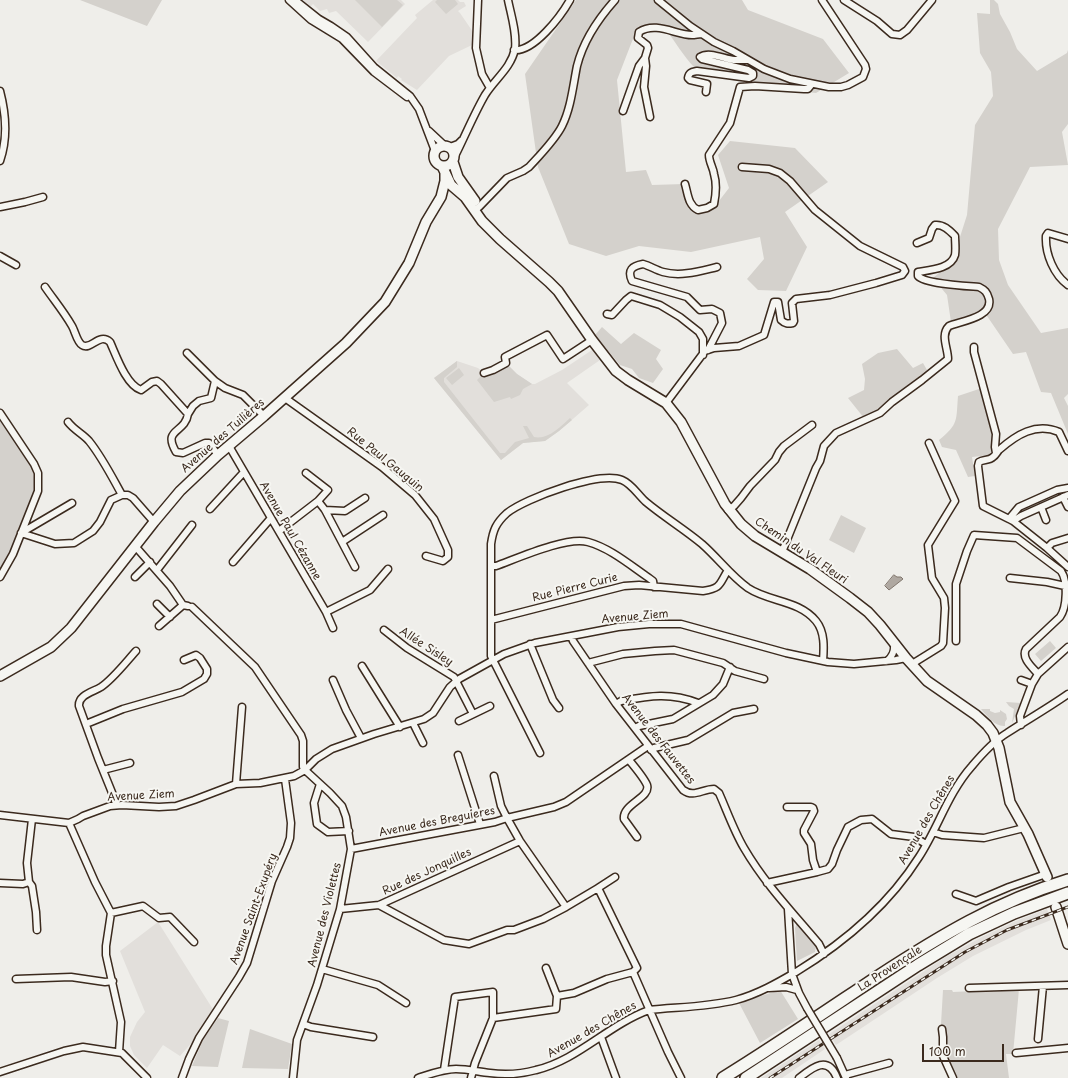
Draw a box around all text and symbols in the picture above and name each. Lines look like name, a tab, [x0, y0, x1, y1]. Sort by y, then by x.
street label: Avenue des Tuilières	[179, 396, 267, 476]
street label: Rue Paul Gauguin	[344, 425, 426, 495]
street label: Avenue Paul Cézanne	[256, 479, 324, 583]
street label: Chemin du Val Fleuri	[752, 515, 850, 587]
street label: Rue Pierre Curie	[531, 571, 619, 605]
street label: Avenue Ziem	[601, 607, 669, 627]
street label: Allée Sisley	[397, 625, 455, 669]
street label: Avenue des Fauvettes	[619, 691, 697, 787]
street label: Avenue des Chênes	[896, 773, 958, 867]
street label: Avenue Ziem	[107, 788, 175, 804]
street label: Avenue des Breguieres	[378, 804, 496, 840]
street label: Rue des Jonquilles	[381, 846, 473, 898]
street label: Avenue Saint-Exupéry	[228, 852, 280, 966]
street label: Avenue des Violettes	[306, 861, 344, 969]
street label: La Provençale	[855, 943, 925, 995]
street label: Avenue des Chênes	[545, 999, 639, 1061]
scale bar	[924, 1036, 1006, 1062]
text: 100 m	[929, 1042, 966, 1060]

